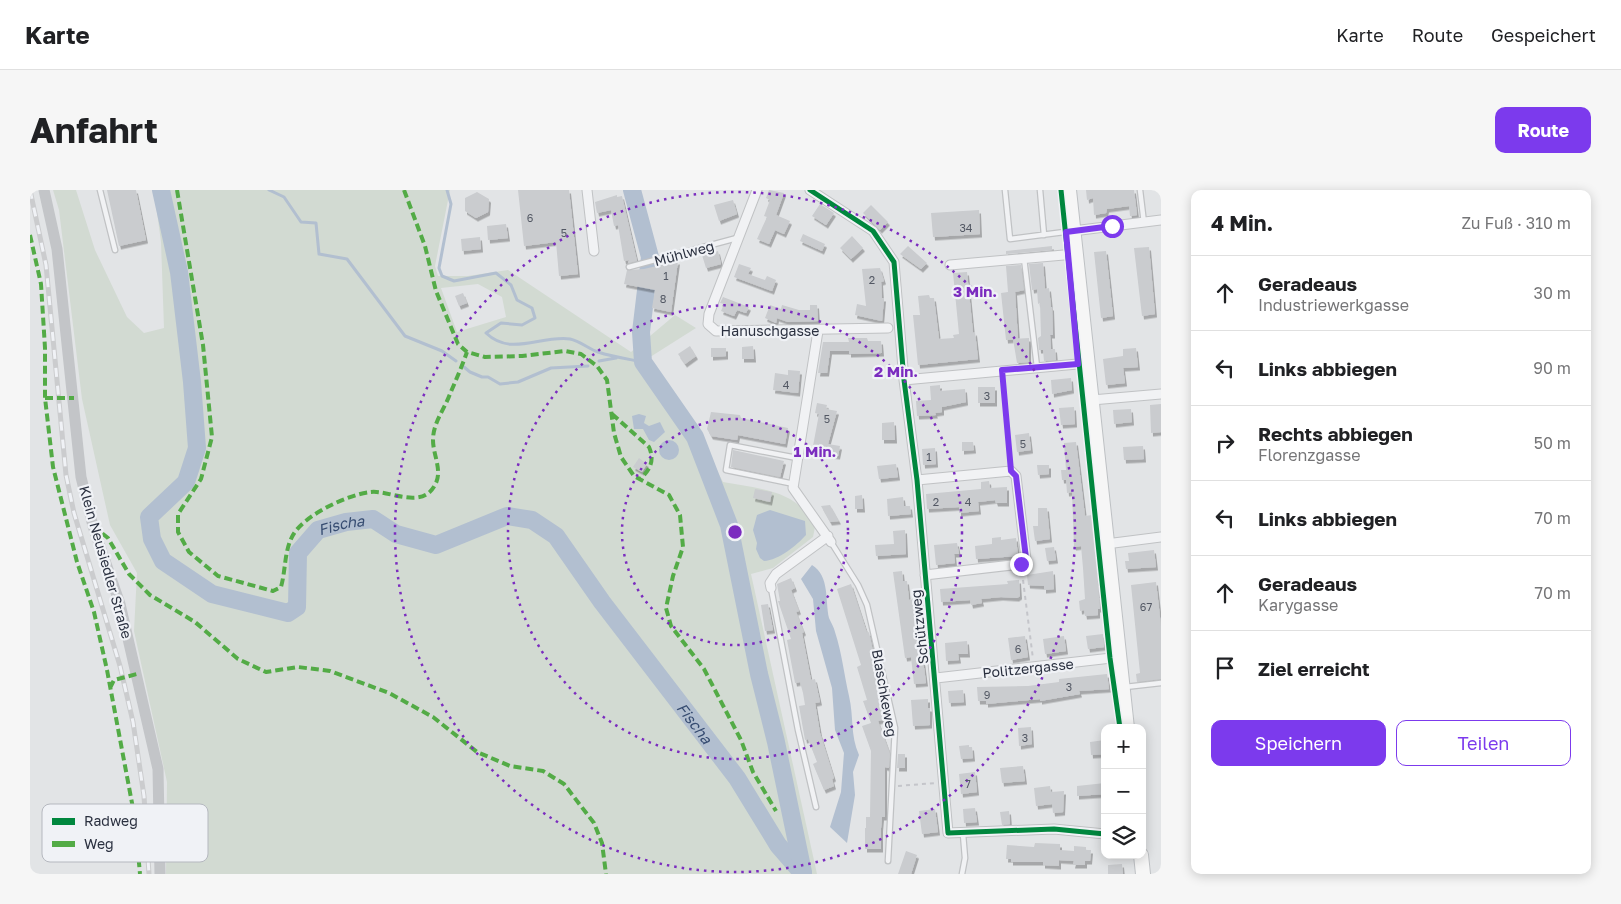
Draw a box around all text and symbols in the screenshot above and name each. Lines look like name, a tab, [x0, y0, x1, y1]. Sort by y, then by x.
text: Karte	[25, 20, 90, 49]
text: Karte	[1336, 24, 1384, 46]
text: Route	[1412, 24, 1463, 46]
text: Gespeichert	[1491, 24, 1596, 46]
button: Route	[1495, 107, 1591, 153]
text: Anfahrt	[30, 109, 158, 151]
text: 4 Min.	[1211, 210, 1273, 236]
house number: 6	[527, 211, 534, 224]
text: Zu Fuß · 310 m	[1462, 213, 1571, 233]
route start	[1101, 215, 1124, 238]
house number: 34	[959, 221, 973, 234]
house number: 5	[561, 226, 567, 239]
street label: Mühlweg	[652, 237, 716, 269]
house number: 1	[663, 269, 669, 282]
text: Geradeaus	[1258, 272, 1357, 295]
house number: 2	[869, 273, 875, 286]
icon: ahead	[1211, 279, 1239, 307]
text: 3 Min.	[953, 282, 997, 300]
text: 30 m	[1534, 283, 1571, 303]
house number: 8	[660, 292, 667, 305]
text: Industriewerkgasse	[1258, 295, 1409, 315]
street label: Hanuschgasse	[721, 322, 819, 339]
icon: left	[1211, 354, 1239, 382]
text: Links abbiegen	[1258, 357, 1397, 380]
text: 90 m	[1533, 358, 1571, 378]
text: 2 Min.	[874, 362, 918, 380]
house number: 4	[783, 378, 790, 391]
house number: 3	[984, 389, 990, 402]
house number: 5	[824, 412, 830, 425]
text: Rechts abbiegen	[1258, 422, 1413, 445]
icon: right	[1211, 429, 1239, 457]
text: 50 m	[1534, 433, 1571, 453]
house number: 5	[1020, 437, 1026, 450]
text: 1 Min.	[794, 442, 836, 460]
text: Florenzgasse	[1258, 445, 1361, 465]
house number: 1	[926, 450, 932, 463]
street label: Klein Neusiedler Straße	[76, 484, 136, 640]
house number: 2	[933, 495, 939, 508]
house number: 4	[965, 495, 972, 508]
icon: left	[1211, 504, 1239, 532]
text: Links abbiegen	[1258, 507, 1397, 530]
text: 70 m	[1534, 508, 1571, 528]
water label: Fischa	[316, 511, 366, 539]
centre of rings	[726, 523, 744, 541]
route end	[1010, 553, 1033, 576]
text: Geradeaus	[1258, 572, 1357, 595]
icon: ahead	[1211, 579, 1239, 607]
text: 70 m	[1534, 583, 1571, 603]
street label: Schützweg	[907, 589, 931, 665]
text: Karygasse	[1258, 595, 1338, 615]
house number: 67	[1140, 600, 1152, 613]
house number: 6	[1015, 642, 1022, 655]
street label: Blaschkeweg	[869, 648, 901, 738]
icon: arrive	[1211, 654, 1239, 682]
street label: Politzergasse	[982, 655, 1074, 681]
text: Ziel erreicht	[1258, 657, 1370, 680]
house number: 3	[1066, 680, 1072, 693]
house number: 9	[984, 688, 990, 701]
water label: Fischa	[673, 699, 716, 747]
button: Speichern	[1211, 720, 1386, 766]
button: Teilen	[1396, 720, 1571, 766]
map controls	[1101, 724, 1146, 859]
button: +	[1101, 724, 1146, 769]
house number: 3	[1022, 731, 1028, 744]
button: −	[1101, 769, 1146, 814]
house number: 7	[965, 777, 971, 790]
legend	[42, 804, 208, 862]
text: Radweg	[84, 812, 138, 829]
button: layers	[1101, 814, 1146, 859]
text: Weg	[84, 835, 114, 852]

